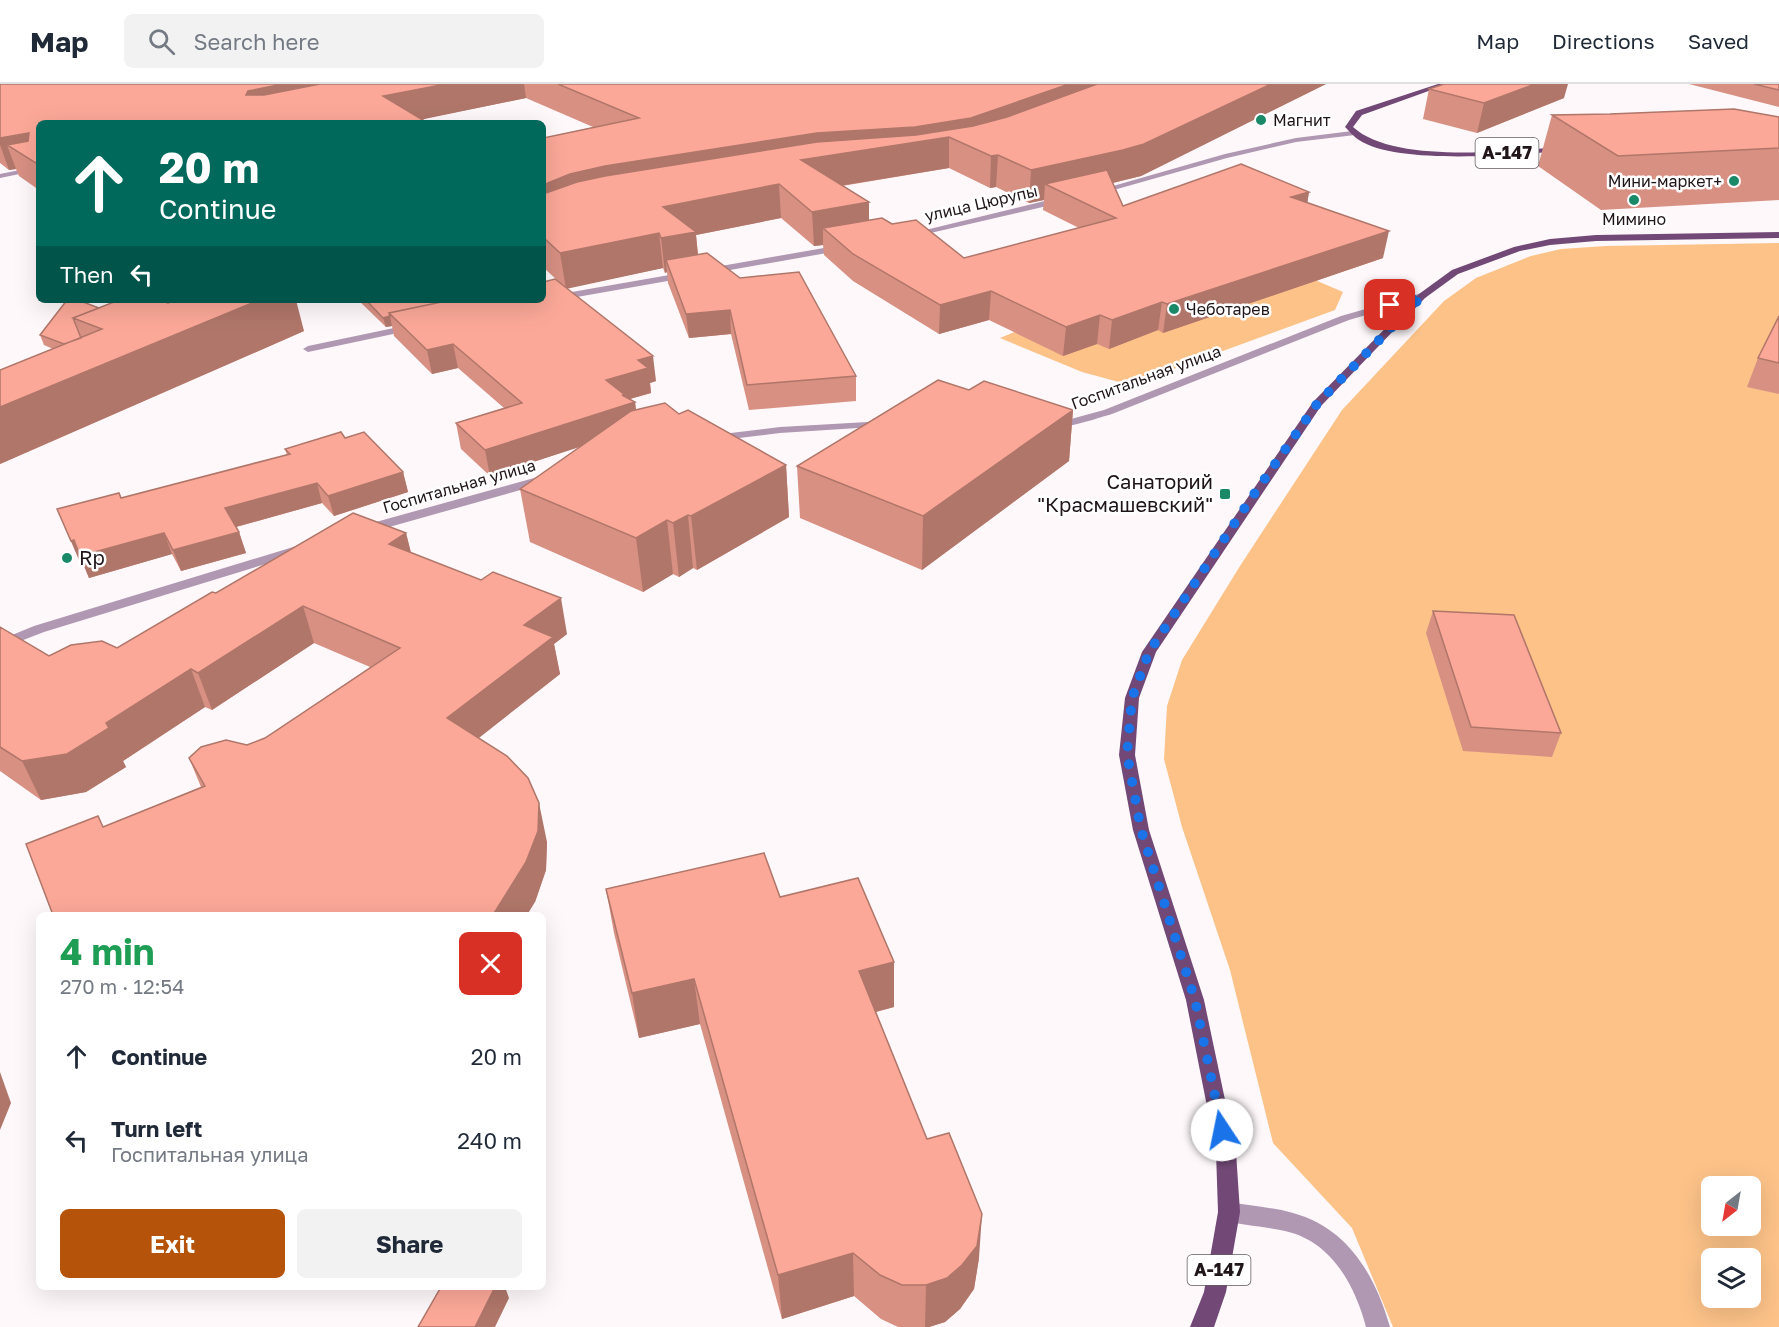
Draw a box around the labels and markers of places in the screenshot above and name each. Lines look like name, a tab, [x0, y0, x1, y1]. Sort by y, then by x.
place label: Магнит	[1273, 110, 1331, 130]
marker: Магнит	[1254, 113, 1268, 127]
place label: Мини-маркет+	[1608, 171, 1722, 191]
marker: Мини-маркет+	[1727, 174, 1741, 188]
marker: Мимино	[1627, 193, 1641, 207]
place label: Мимино	[1602, 209, 1666, 229]
pin	[1364, 279, 1415, 330]
place label: Чеботарев	[1186, 299, 1270, 319]
marker: Чеботарев	[1167, 302, 1181, 316]
place label: Санаторий "Красмашевский"	[1037, 469, 1213, 516]
marker: Санаторий "Красмашевский"	[1218, 487, 1232, 501]
place label: Rp	[79, 545, 105, 569]
marker: Rp	[60, 551, 74, 565]

